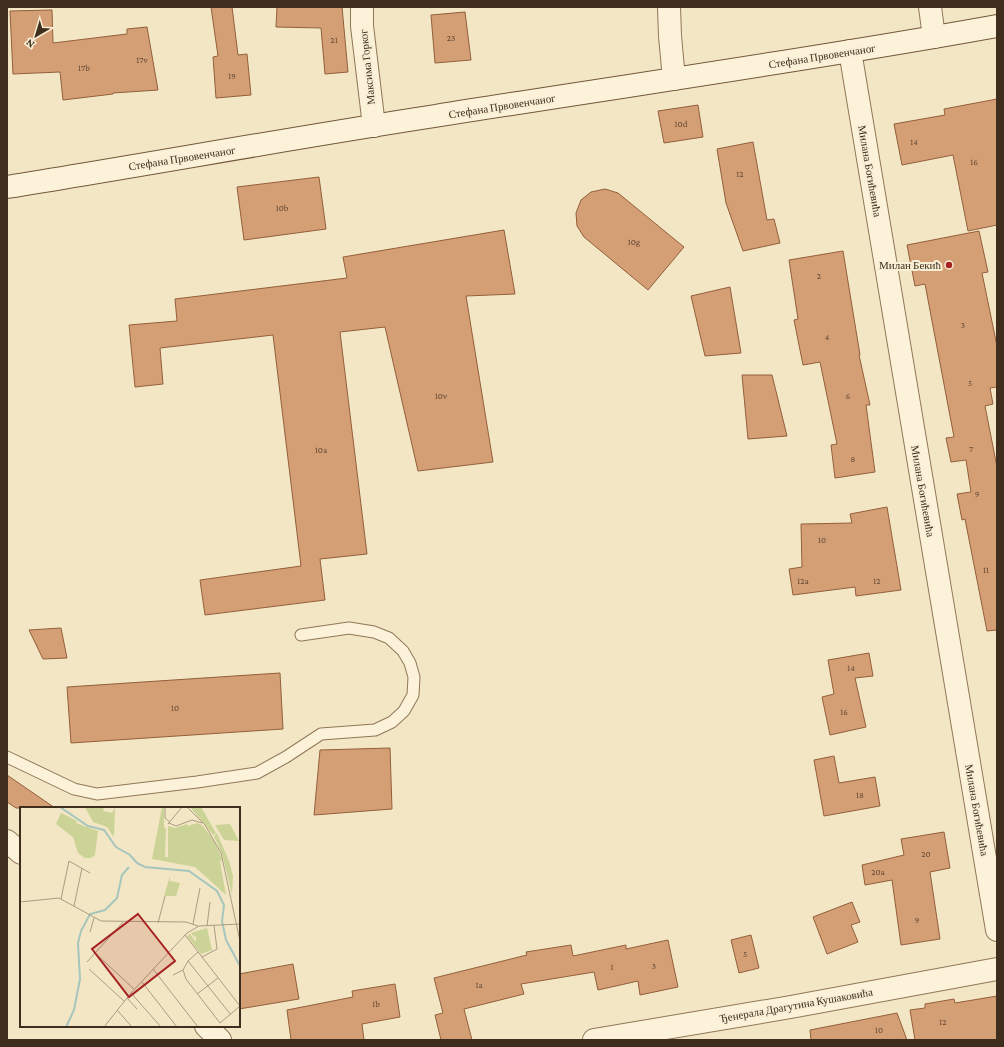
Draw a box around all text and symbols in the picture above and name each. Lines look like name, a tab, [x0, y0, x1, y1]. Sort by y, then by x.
north arrow	[16, 16, 56, 56]
street label: Максима Горког	[357, 28, 377, 105]
house number: 23	[447, 33, 455, 43]
house number: 21	[330, 35, 338, 45]
text: N	[23, 37, 36, 51]
street label: Стефана Првовенчаног	[768, 42, 877, 70]
house number: 17v	[136, 55, 148, 65]
house number: 17b	[78, 63, 90, 73]
house number: 19	[228, 71, 236, 81]
street label: Стефана Првовенчаног	[448, 92, 557, 120]
house number: 10d	[675, 119, 688, 129]
street label: Милана Богићевића	[856, 124, 884, 218]
house number: 14	[910, 137, 918, 147]
street label: Стефана Првовенчаног	[128, 144, 237, 172]
house number: 16	[970, 157, 978, 167]
house number: 12	[736, 169, 744, 179]
house number: 10b	[276, 203, 289, 213]
house number: 10g	[628, 237, 641, 247]
place label: Милан Бекић	[879, 259, 941, 271]
marker: Милан Бекић	[944, 260, 954, 270]
house number: 2	[817, 271, 821, 281]
house number: 3	[961, 320, 965, 330]
house number: 4	[825, 332, 830, 342]
house number: 5	[968, 378, 972, 388]
house number: 10v	[435, 391, 448, 401]
house number: 6	[846, 391, 851, 401]
street label: Милана Богићевића	[909, 444, 937, 538]
house number: 7	[969, 444, 973, 454]
house number: 10a	[315, 445, 327, 455]
house number: 8	[851, 454, 856, 464]
house number: 9	[975, 489, 980, 499]
house number: 10	[818, 535, 826, 545]
house number: 11	[983, 565, 989, 575]
house number: 12a	[797, 576, 809, 586]
house number: 12	[873, 576, 881, 586]
house number: 14	[847, 663, 855, 673]
house number: 10	[171, 703, 179, 713]
house number: 16	[840, 707, 848, 717]
street label: Милана Богићевића	[963, 763, 991, 857]
house number: 18	[856, 790, 864, 800]
inset map	[20, 807, 240, 1027]
house number: 20	[921, 849, 931, 859]
house number: 20a	[871, 867, 885, 877]
house number: 9	[915, 915, 920, 925]
house number: 5	[743, 949, 747, 959]
house number: 3	[652, 961, 656, 971]
house number: 1	[611, 962, 614, 972]
house number: 1a	[475, 980, 483, 990]
street label: Ђенерала Драгутина Кушаковића	[718, 986, 874, 1024]
house number: 1b	[372, 999, 380, 1009]
house number: 12	[939, 1017, 947, 1027]
house number: 10	[875, 1025, 883, 1035]

